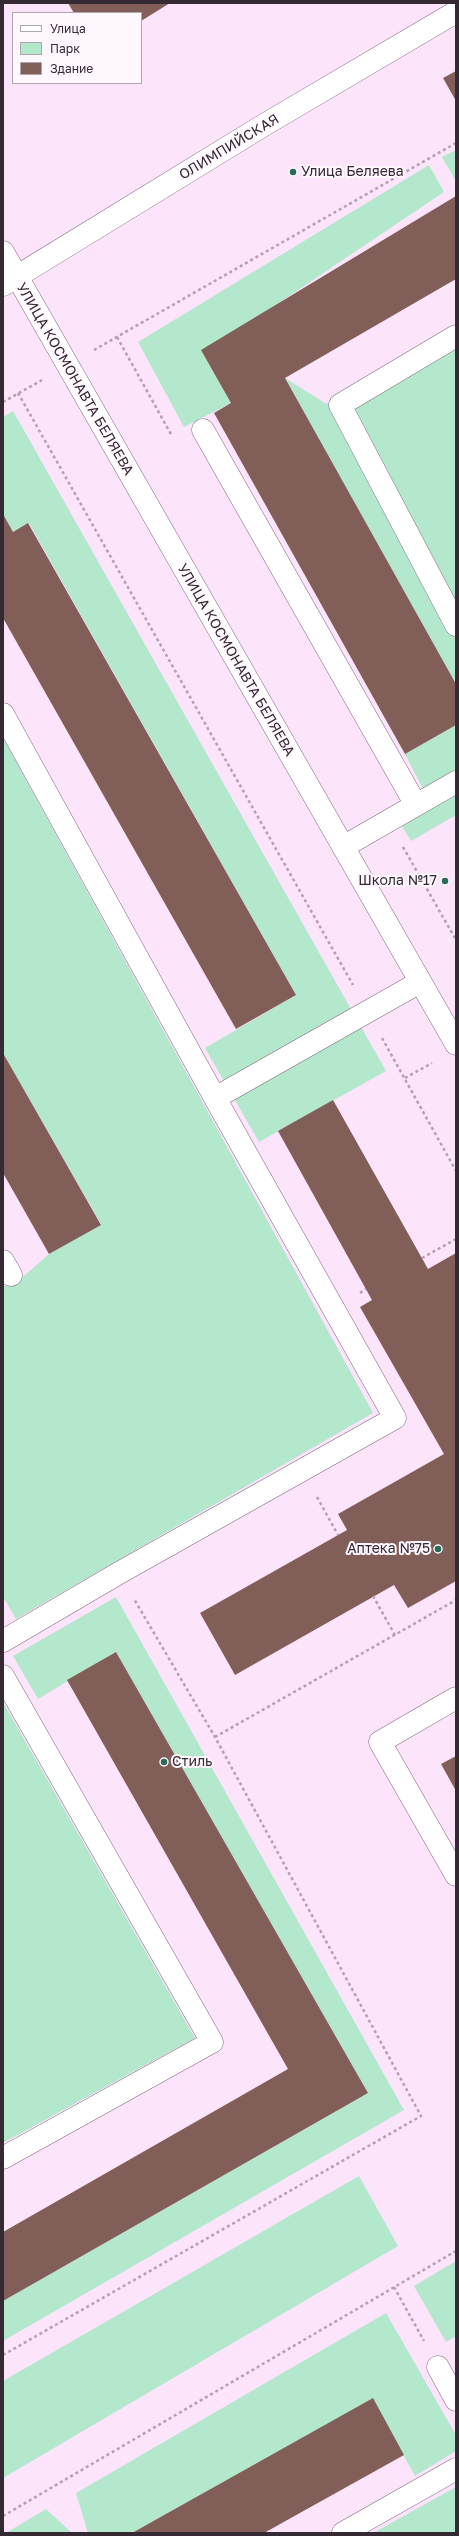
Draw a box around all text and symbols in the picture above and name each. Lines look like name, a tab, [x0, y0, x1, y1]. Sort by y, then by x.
legend	[12, 12, 142, 84]
text: Улица	[50, 21, 86, 36]
text: Парк	[50, 41, 80, 56]
text: Здание	[50, 61, 93, 76]
street label: ОЛИМПИЙСКАЯ	[176, 111, 282, 183]
place label: Улица Беляева	[301, 164, 404, 180]
marker: Улица Беляева	[288, 167, 298, 177]
street label: УЛИЦА КОСМОНАВТА БЕЛЯЕВА	[13, 280, 137, 478]
street label: УЛИЦА КОСМОНАВТА БЕЛЯЕВА	[174, 561, 298, 759]
place label: Школа №17	[358, 873, 437, 889]
marker: Школа №17	[440, 876, 450, 886]
place label: Аптека №75	[347, 1541, 430, 1557]
marker: Аптека №75	[433, 1544, 443, 1554]
place label: Стиль	[172, 1754, 212, 1770]
marker: Стиль	[159, 1757, 169, 1767]

